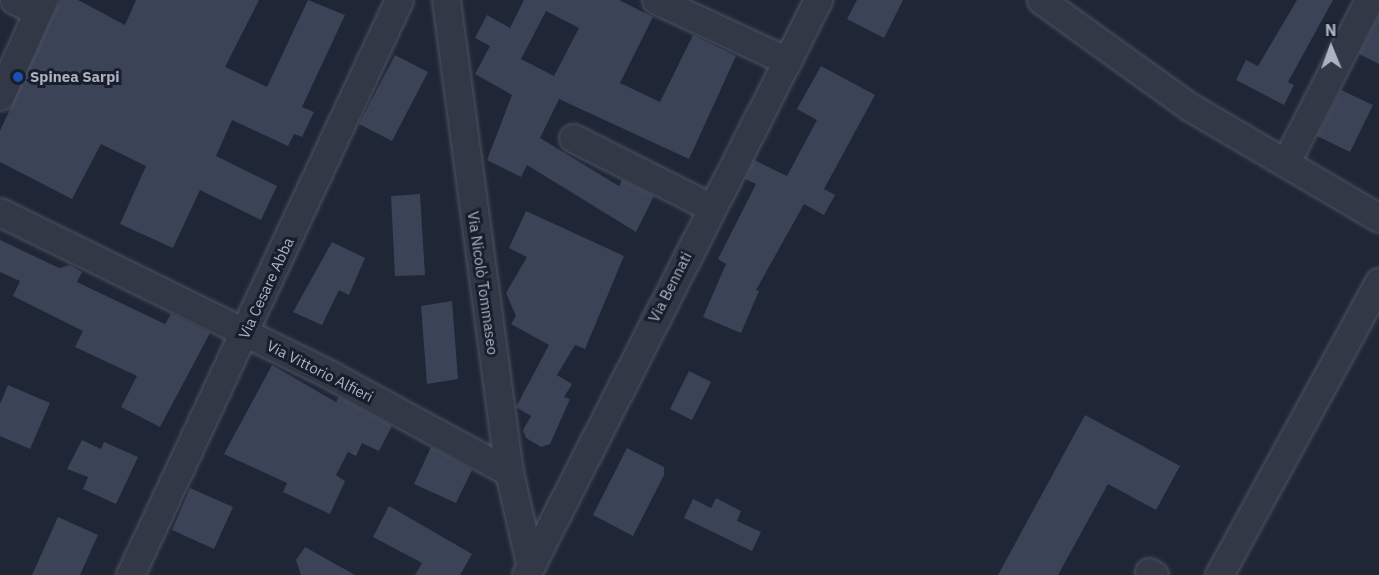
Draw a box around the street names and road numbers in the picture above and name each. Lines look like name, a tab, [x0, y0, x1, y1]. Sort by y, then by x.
street label: Via Nicolò Tommaseo	[464, 210, 502, 356]
street label: Via Cesare Abba	[235, 235, 297, 341]
street label: Via Bennati	[645, 249, 695, 325]
street label: Via Vittorio Alfieri	[264, 336, 376, 406]

